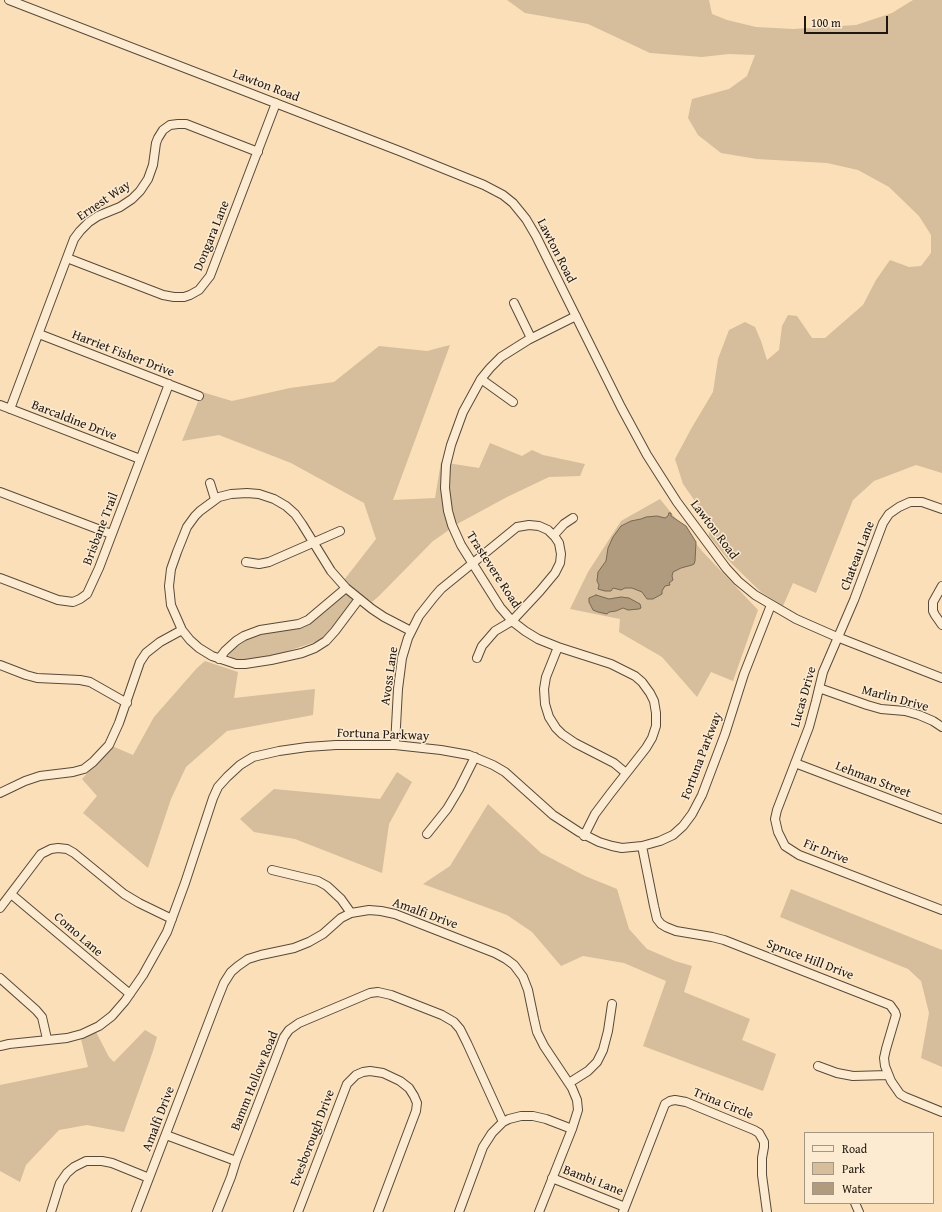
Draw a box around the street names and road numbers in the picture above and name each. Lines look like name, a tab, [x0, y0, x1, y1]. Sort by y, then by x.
street label: Lawton Road	[230, 66, 302, 106]
street label: Ernest Way	[74, 177, 134, 225]
street label: Dongara Lane	[191, 199, 233, 273]
street label: Lawton Road	[533, 216, 579, 286]
street label: Harriet Fisher Drive	[69, 327, 177, 381]
street label: Barcaldine Drive	[29, 398, 119, 444]
street label: Brisbane Trail	[80, 490, 122, 568]
street label: Lawton Road	[687, 497, 741, 563]
street label: Chateau Lane	[838, 519, 878, 593]
street label: Trastevere Road	[462, 529, 524, 611]
street label: Avoss Lane	[378, 646, 402, 706]
street label: Lucas Drive	[788, 665, 820, 729]
street label: Marlin Drive	[860, 683, 930, 715]
street label: Fortuna Parkway	[678, 710, 726, 802]
street label: Fortuna Parkway	[337, 726, 429, 744]
street label: Lehman Street	[833, 758, 913, 802]
street label: Fir Drive	[801, 836, 851, 868]
street label: Amalfi Drive	[390, 895, 460, 933]
street label: Como Lane	[50, 910, 106, 960]
street label: Spruce Hill Drive	[764, 936, 856, 984]
street label: Bamm Hollow Road	[228, 1029, 282, 1133]
street label: Amalfi Drive	[140, 1084, 178, 1154]
street label: Trina Circle	[691, 1085, 755, 1123]
street label: Evesborough Drive	[287, 1088, 339, 1188]
street label: Bambi Lane	[561, 1162, 625, 1200]

